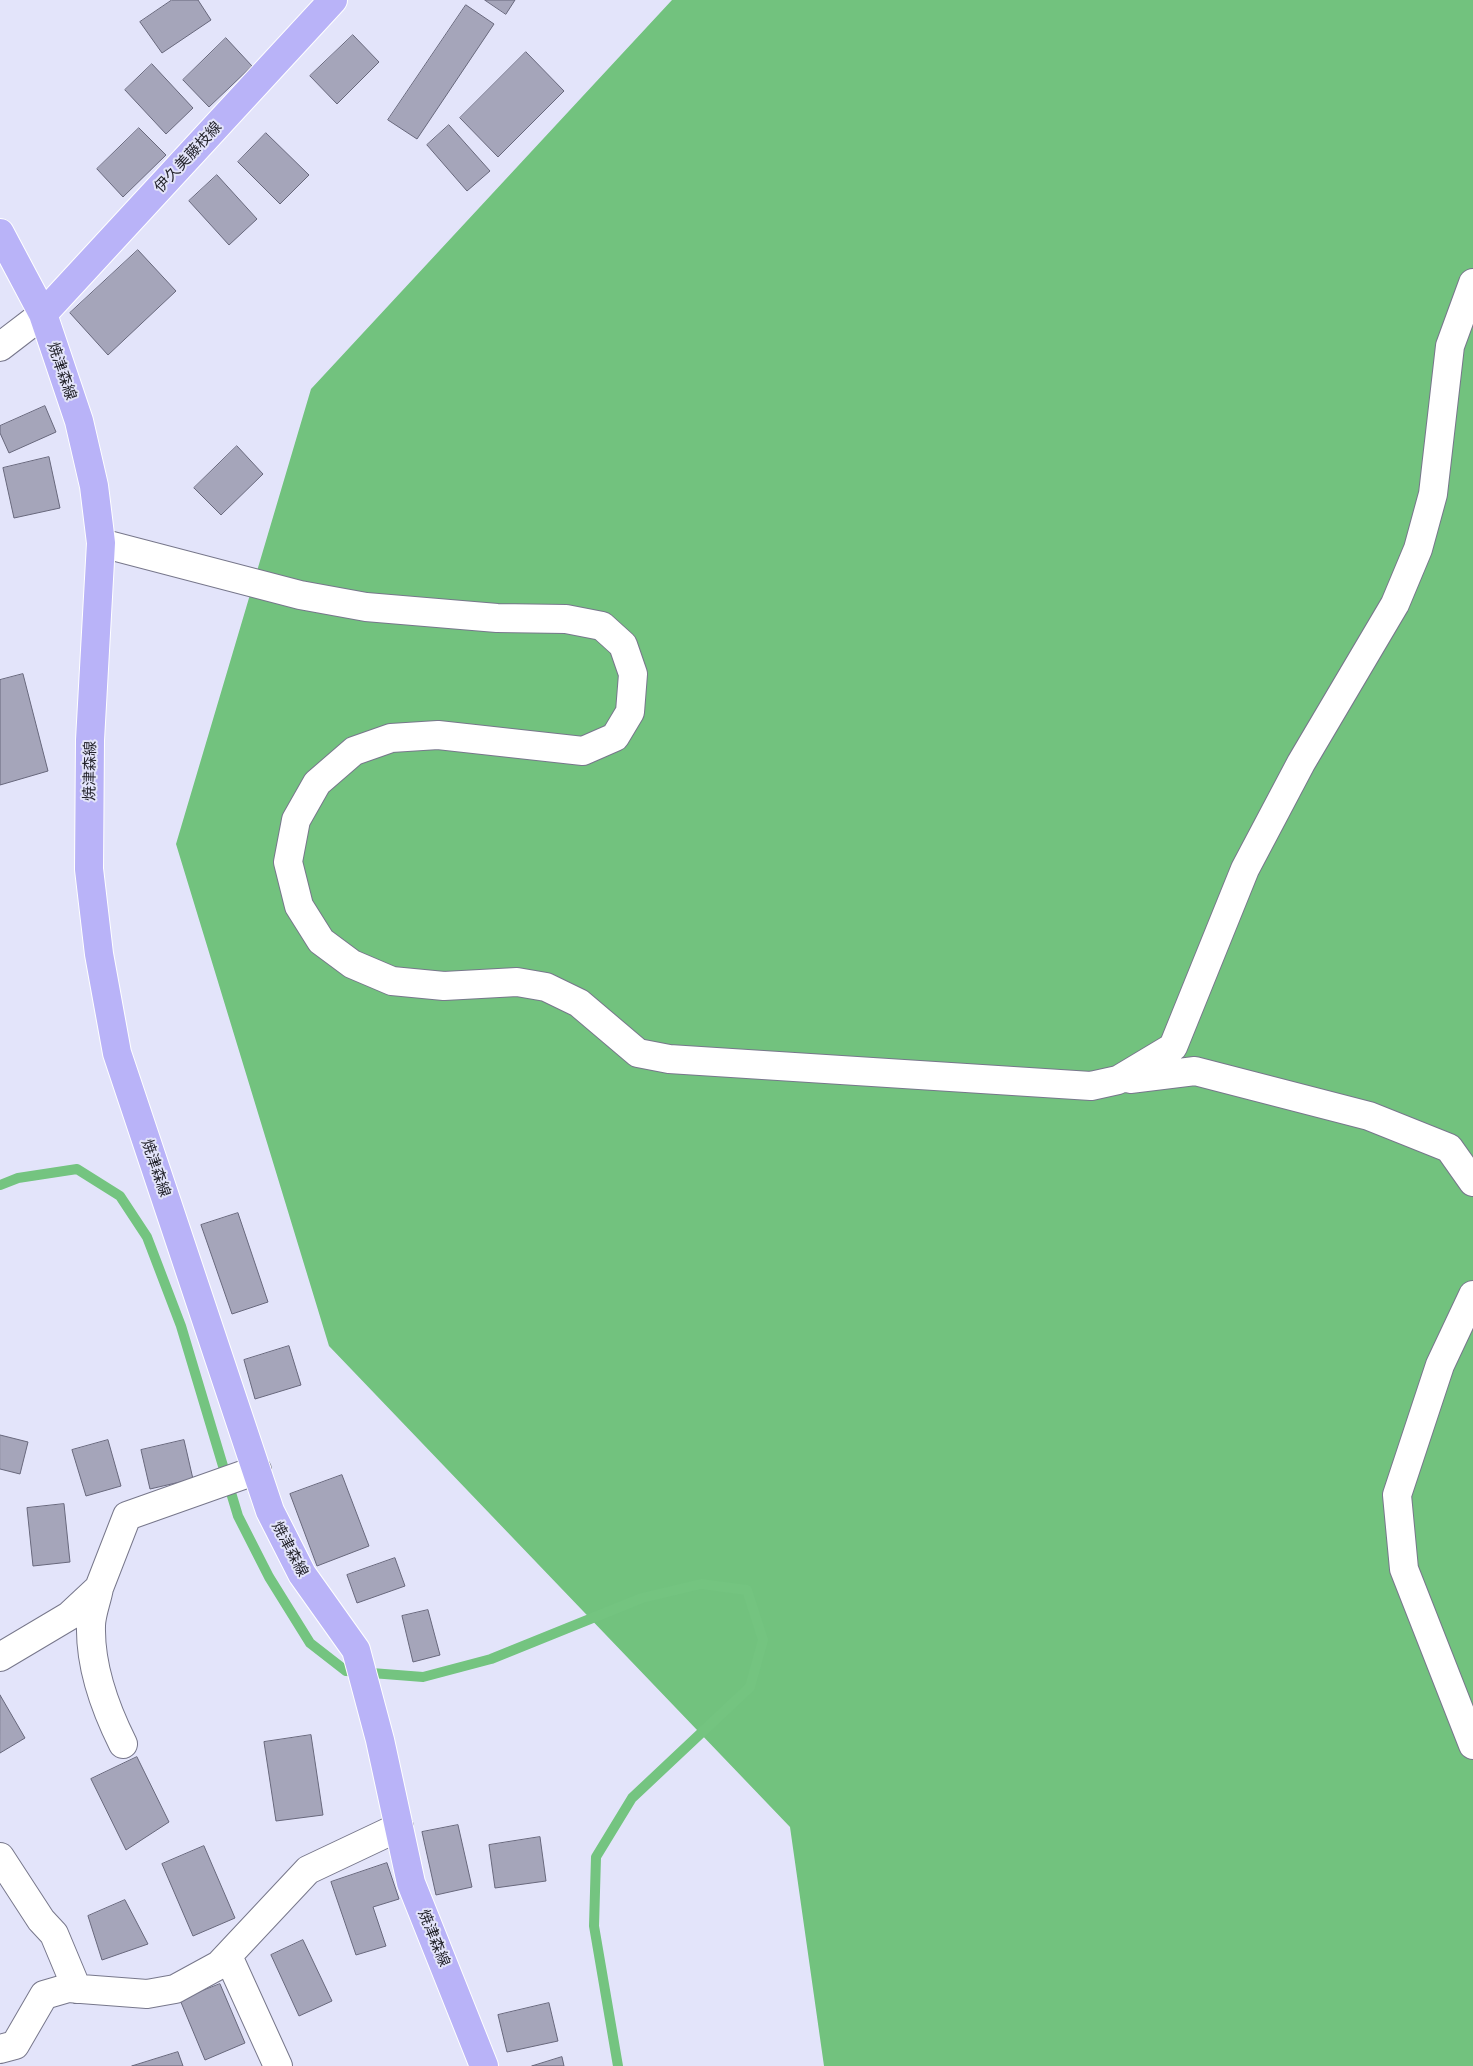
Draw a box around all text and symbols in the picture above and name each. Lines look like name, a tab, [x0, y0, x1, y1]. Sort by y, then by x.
street label: 伊久美藤枝線	[151, 118, 225, 196]
street label: 焼津森線	[44, 340, 80, 402]
street label: 焼津森線	[80, 741, 100, 801]
street label: 焼津森線	[138, 1137, 174, 1199]
street label: 焼津森線	[268, 1518, 312, 1580]
street label: 焼津森線	[414, 1907, 454, 1969]

